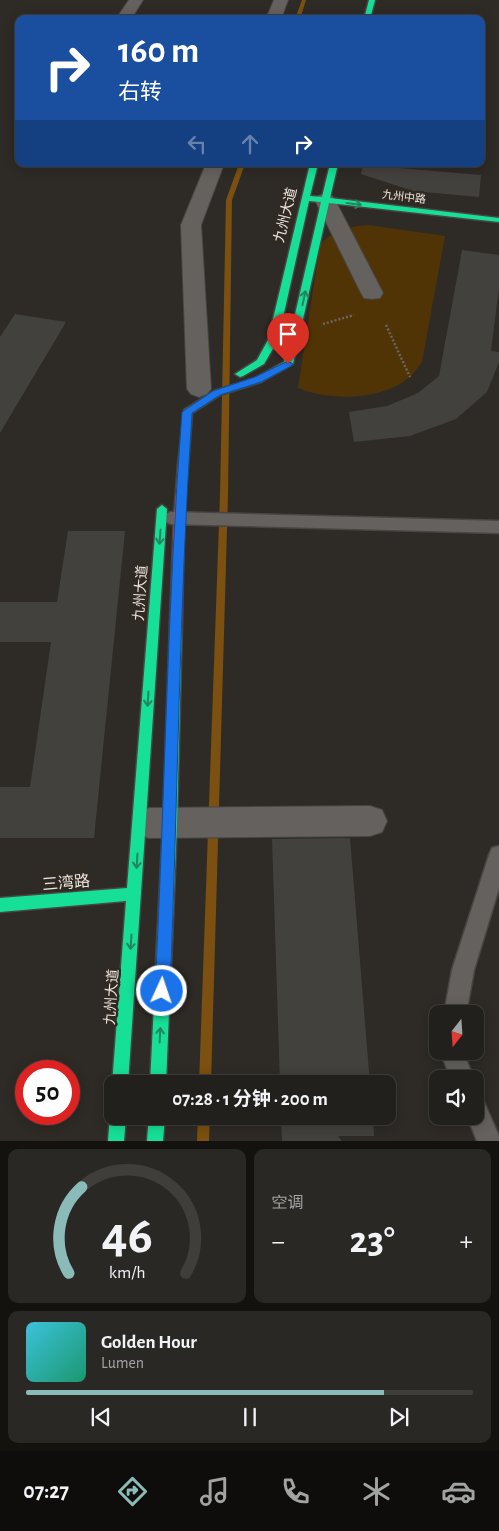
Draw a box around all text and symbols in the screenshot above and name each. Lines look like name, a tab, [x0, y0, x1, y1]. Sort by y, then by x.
text: 160 m	[118, 34, 199, 69]
icon: right	[35, 35, 100, 100]
text: 右转	[118, 81, 162, 103]
icon: left	[183, 130, 211, 158]
icon: ahead	[236, 130, 264, 158]
icon: right	[289, 130, 317, 158]
street label: 九州大道	[270, 186, 300, 244]
street label: 九州中路	[381, 188, 427, 205]
one-way arrow	[346, 199, 362, 209]
one-way arrow	[300, 291, 309, 307]
pin	[267, 313, 309, 364]
icon: arrive	[274, 320, 302, 348]
one-way arrow	[155, 528, 165, 544]
street label: 九州大道	[130, 564, 150, 621]
one-way arrow	[144, 690, 153, 706]
one-way arrow	[132, 852, 141, 868]
street label: 三湾路	[41, 872, 91, 893]
one-way arrow	[126, 934, 135, 950]
position arrow	[135, 964, 187, 1016]
street label: 九州大道	[101, 968, 121, 1025]
north arrow	[429, 1005, 484, 1060]
map controls	[429, 1005, 484, 1125]
one-way arrow	[156, 1027, 165, 1043]
speed limit sign: 50	[15, 1060, 80, 1125]
button: sound	[429, 1070, 484, 1125]
text: 07:28 · 1 分钟 · 200 m	[172, 1090, 328, 1109]
text: 空调	[272, 1195, 304, 1211]
text: 46	[101, 1210, 152, 1262]
text: 23°	[350, 1222, 395, 1260]
text: −	[272, 1228, 285, 1256]
text: +	[460, 1228, 473, 1256]
text: km/h	[108, 1264, 145, 1282]
text: Golden Hour	[101, 1333, 197, 1352]
text: Lumen	[101, 1355, 144, 1371]
icon: previous	[87, 1403, 115, 1431]
icon: pause	[236, 1403, 264, 1431]
icon: next	[385, 1403, 413, 1431]
icon: directions	[115, 1474, 150, 1509]
icon: music	[197, 1474, 232, 1509]
icon: phone	[278, 1474, 313, 1509]
icon: climate	[359, 1474, 394, 1509]
icon: car	[441, 1474, 476, 1509]
text: 07:27	[23, 1480, 69, 1502]

